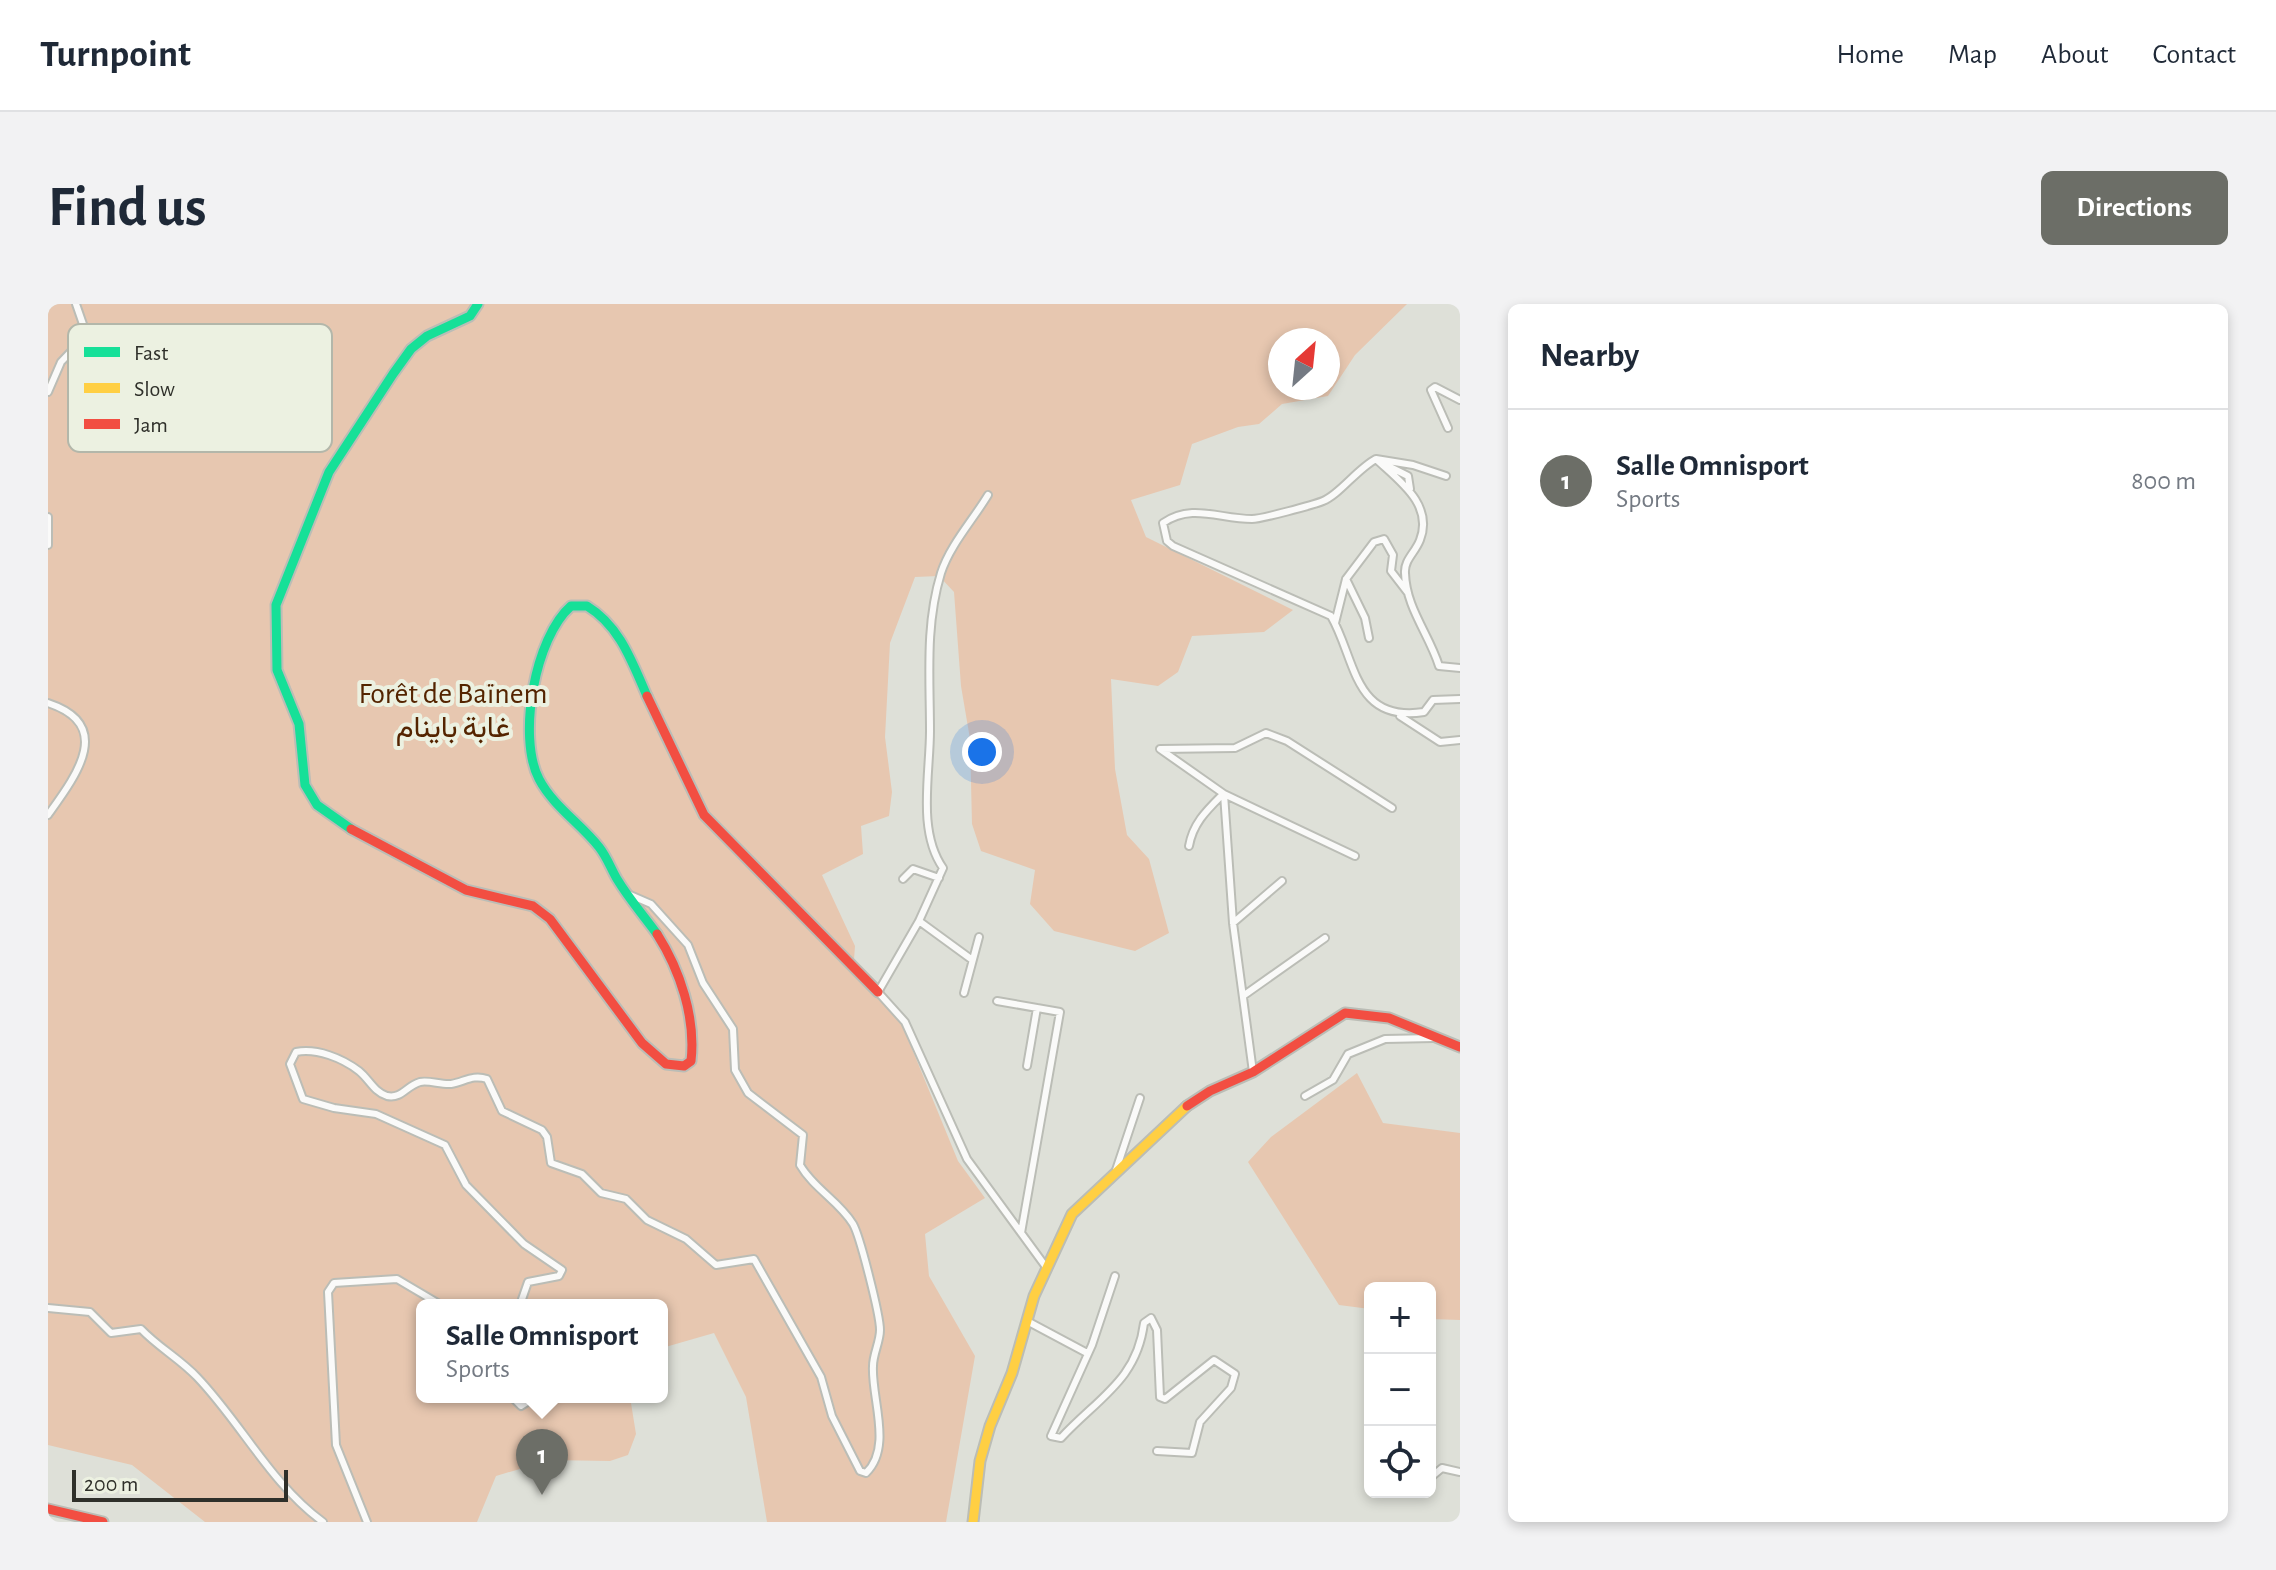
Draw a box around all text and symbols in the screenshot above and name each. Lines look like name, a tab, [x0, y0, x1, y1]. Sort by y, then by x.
text: Turnpoint	[40, 36, 191, 74]
text: Home	[1837, 41, 1904, 69]
text: Map	[1948, 41, 1997, 69]
text: About	[2041, 41, 2109, 69]
text: Contact	[2153, 41, 2236, 69]
button: Directions	[2041, 171, 2228, 245]
text: Find us	[48, 180, 206, 236]
legend	[68, 324, 332, 452]
north arrow	[1268, 328, 1340, 400]
text: Nearby	[1540, 339, 1639, 373]
text: Fast	[134, 342, 168, 364]
text: Slow	[134, 378, 175, 400]
text: Jam	[134, 414, 168, 436]
text: Salle Omnisport	[1616, 451, 1809, 481]
text: 1	[1561, 468, 1571, 494]
text: 800 m	[2131, 468, 2196, 494]
text: Sports	[1616, 486, 1680, 512]
park label: Forêt de Baïnem غابة باينام	[358, 679, 548, 746]
your location	[962, 732, 1002, 772]
map controls	[1364, 1282, 1436, 1498]
button: +	[1364, 1282, 1436, 1354]
popup	[416, 1299, 668, 1403]
text: Salle Omnisport	[446, 1321, 638, 1351]
button: −	[1364, 1354, 1436, 1426]
text: Sports	[446, 1356, 510, 1382]
button: locate	[1364, 1426, 1436, 1498]
pin: 1	[516, 1429, 568, 1495]
scale bar	[72, 1466, 288, 1502]
text: 200 m	[84, 1473, 138, 1495]

